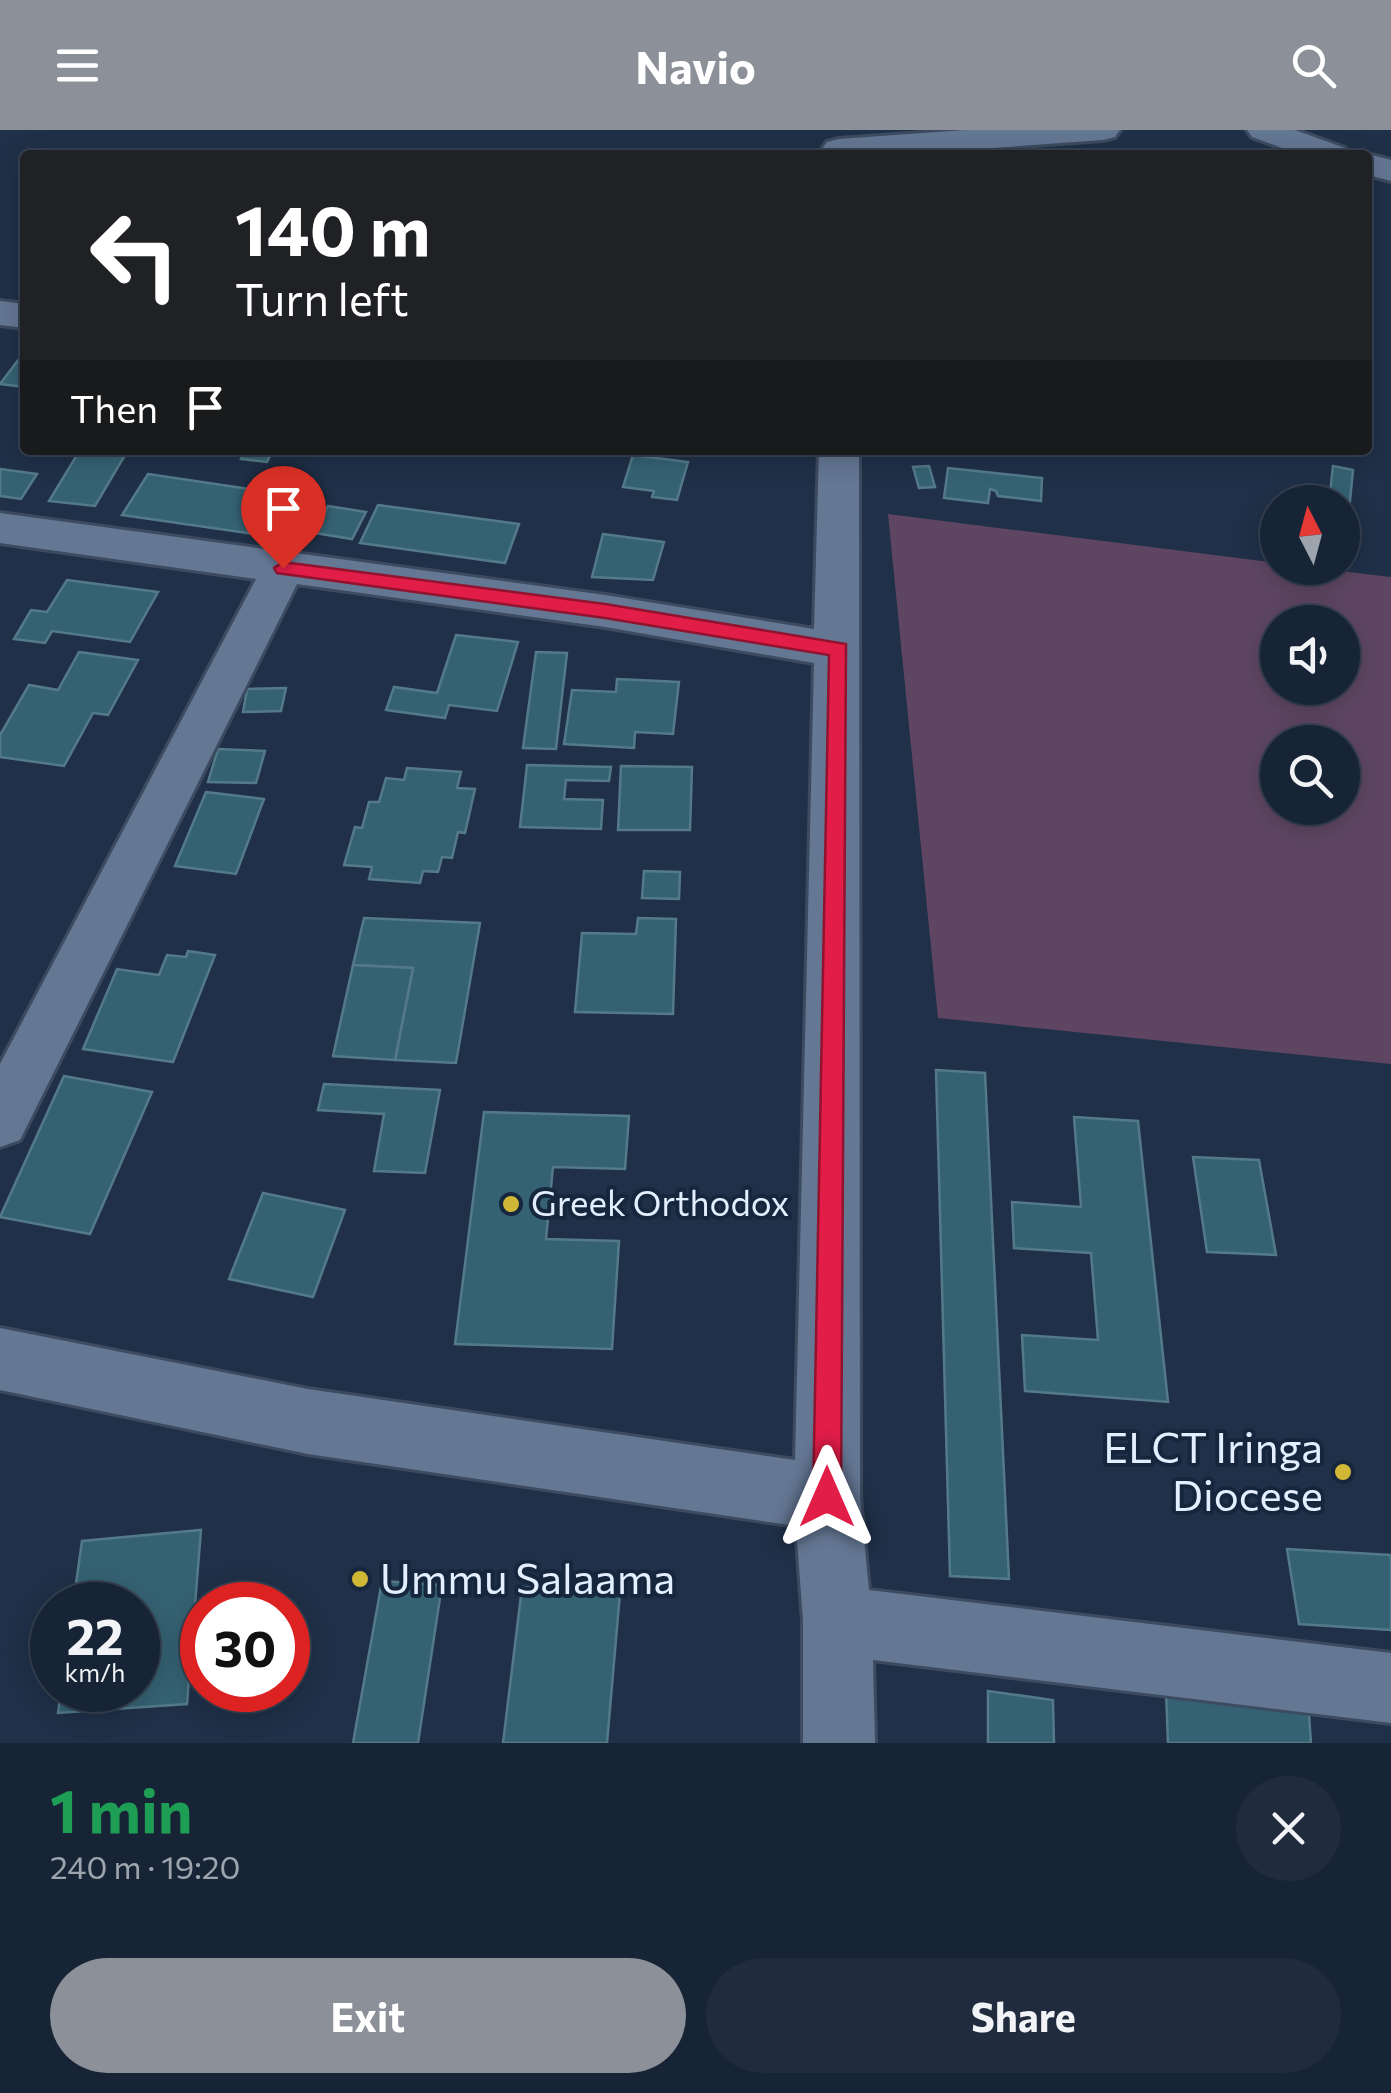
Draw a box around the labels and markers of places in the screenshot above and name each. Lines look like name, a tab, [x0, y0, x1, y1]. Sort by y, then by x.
pin	[241, 466, 326, 569]
place label: Greek Orthodox	[531, 1180, 789, 1223]
marker: Greek Orthodox	[500, 1193, 522, 1215]
place label: ELCT Iringa Diocese	[1103, 1420, 1323, 1520]
marker: ELCT Iringa Diocese	[1332, 1461, 1354, 1483]
place label: Ummu Salaama	[380, 1551, 675, 1603]
marker: Ummu Salaama	[349, 1568, 371, 1590]

